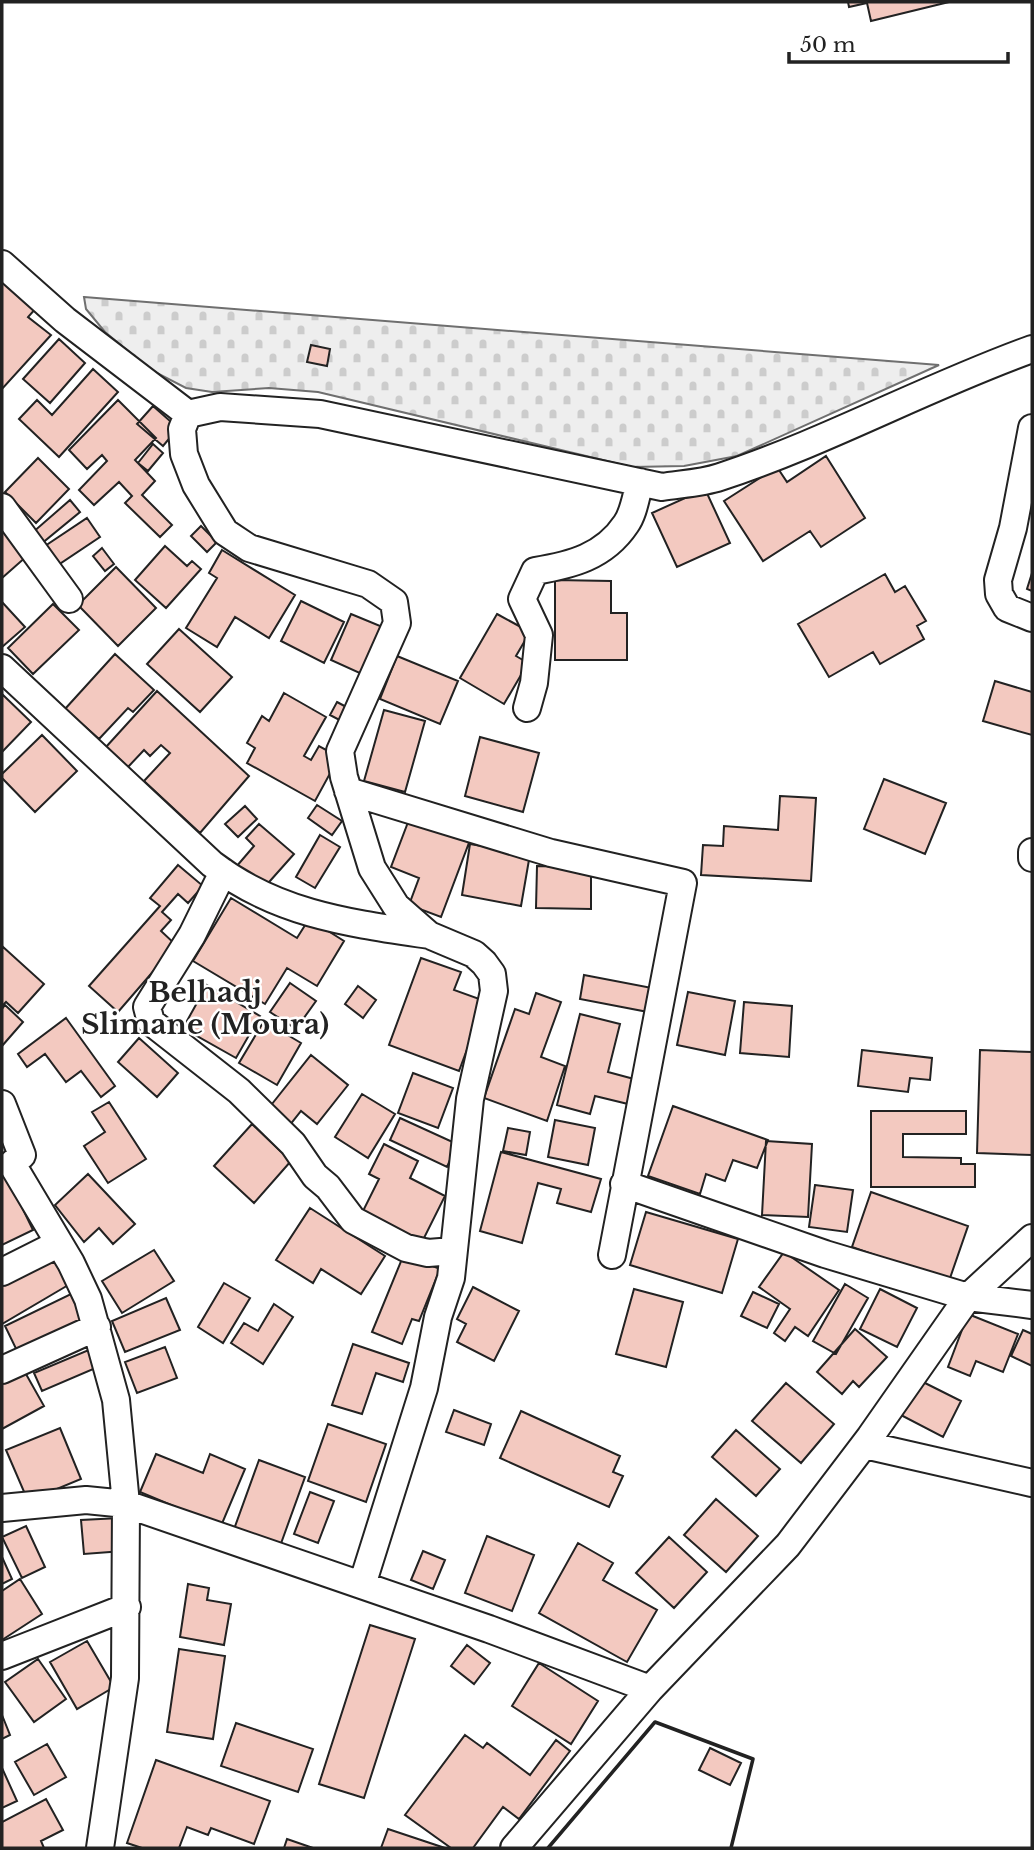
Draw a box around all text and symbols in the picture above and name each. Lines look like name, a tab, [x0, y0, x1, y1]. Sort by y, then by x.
scale bar	[789, 21, 1008, 65]
text: 50 m	[800, 32, 856, 58]
district label: Belhadj Slimane (Moura)	[81, 975, 329, 1042]

